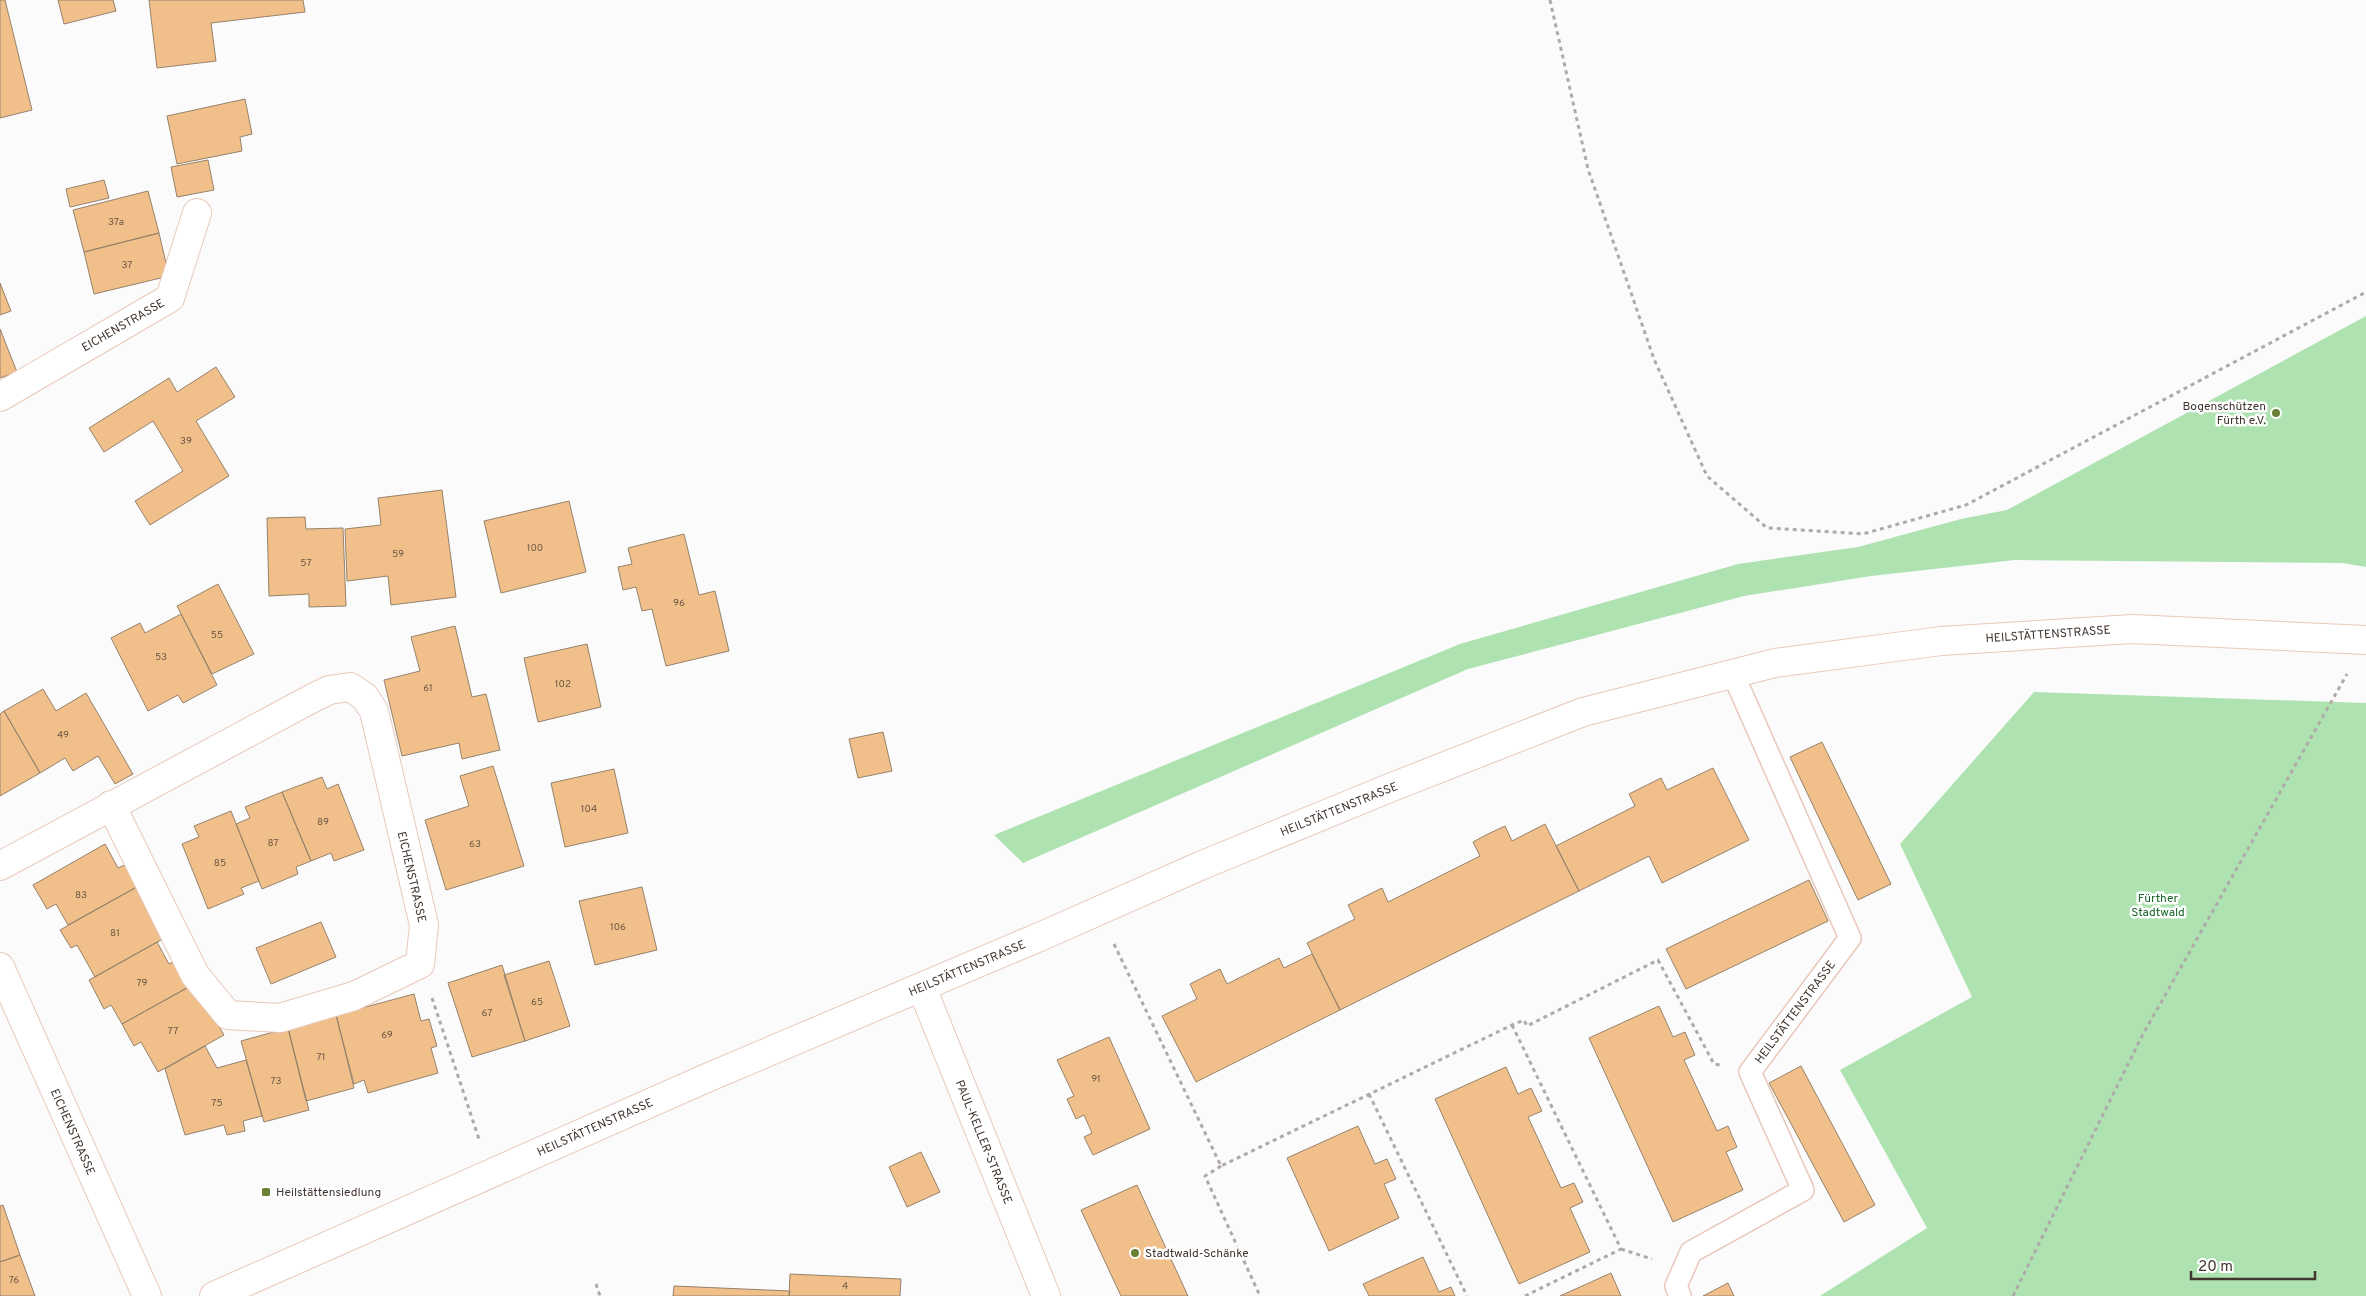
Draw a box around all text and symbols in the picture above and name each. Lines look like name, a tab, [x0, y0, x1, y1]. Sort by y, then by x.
house number: 37a	[108, 216, 124, 229]
house number: 37	[121, 259, 133, 272]
street label: EICHENSTRASSE	[79, 296, 168, 356]
place label: Bogenschützen Fürth e.V.	[2182, 399, 2266, 429]
marker: Bogenschützen Fürth e.V.	[2270, 407, 2282, 419]
house number: 39	[180, 435, 192, 448]
house number: 100	[527, 542, 543, 555]
house number: 59	[392, 548, 404, 561]
house number: 57	[300, 557, 312, 570]
house number: 96	[673, 597, 685, 610]
street label: HEILSTÄTTENSTRASSE	[1985, 623, 2111, 647]
house number: 55	[211, 629, 223, 642]
house number: 53	[155, 651, 167, 664]
house number: 102	[555, 678, 571, 691]
house number: 61	[423, 682, 433, 695]
house number: 49	[57, 729, 69, 742]
street label: HEILSTÄTTENSTRASSE	[1278, 779, 1401, 841]
house number: 104	[581, 803, 597, 816]
house number: 89	[317, 816, 329, 829]
street label: EICHENSTRASSE	[393, 830, 429, 924]
house number: 87	[267, 837, 279, 850]
house number: 63	[469, 838, 481, 851]
house number: 85	[214, 857, 226, 870]
house number: 83	[75, 889, 87, 902]
park label: Fürther Stadtwald	[2131, 891, 2185, 921]
house number: 106	[610, 921, 626, 934]
house number: 81	[110, 927, 120, 940]
street label: HEILSTÄTTENSTRASSE	[907, 937, 1028, 1001]
street label: HEILSTÄTTENSTRASSE	[1752, 958, 1840, 1068]
house number: 79	[136, 977, 148, 990]
house number: 65	[531, 996, 543, 1009]
house number: 67	[482, 1007, 493, 1020]
house number: 77	[168, 1025, 178, 1038]
house number: 69	[381, 1029, 393, 1042]
house number: 71	[316, 1051, 326, 1064]
house number: 91	[1091, 1073, 1101, 1086]
house number: 73	[270, 1075, 282, 1088]
street label: PAUL-KELLER-STRASSE	[951, 1078, 1015, 1207]
street label: EICHENSTRASSE	[46, 1087, 98, 1178]
street label: HEILSTÄTTENSTRASSE	[535, 1095, 656, 1161]
house number: 75	[211, 1097, 223, 1110]
place label: Heilstättensiedlung	[276, 1185, 381, 1201]
marker: Heilstättensiedlung	[260, 1186, 272, 1198]
place label: Stadtwald-Schänke	[1145, 1246, 1249, 1262]
marker: Stadtwald-Schänke	[1129, 1247, 1141, 1259]
scale bar	[2191, 1248, 2315, 1280]
text: 20 m	[2198, 1258, 2233, 1277]
house number: 76	[9, 1274, 19, 1287]
house number: 4	[842, 1280, 848, 1293]

